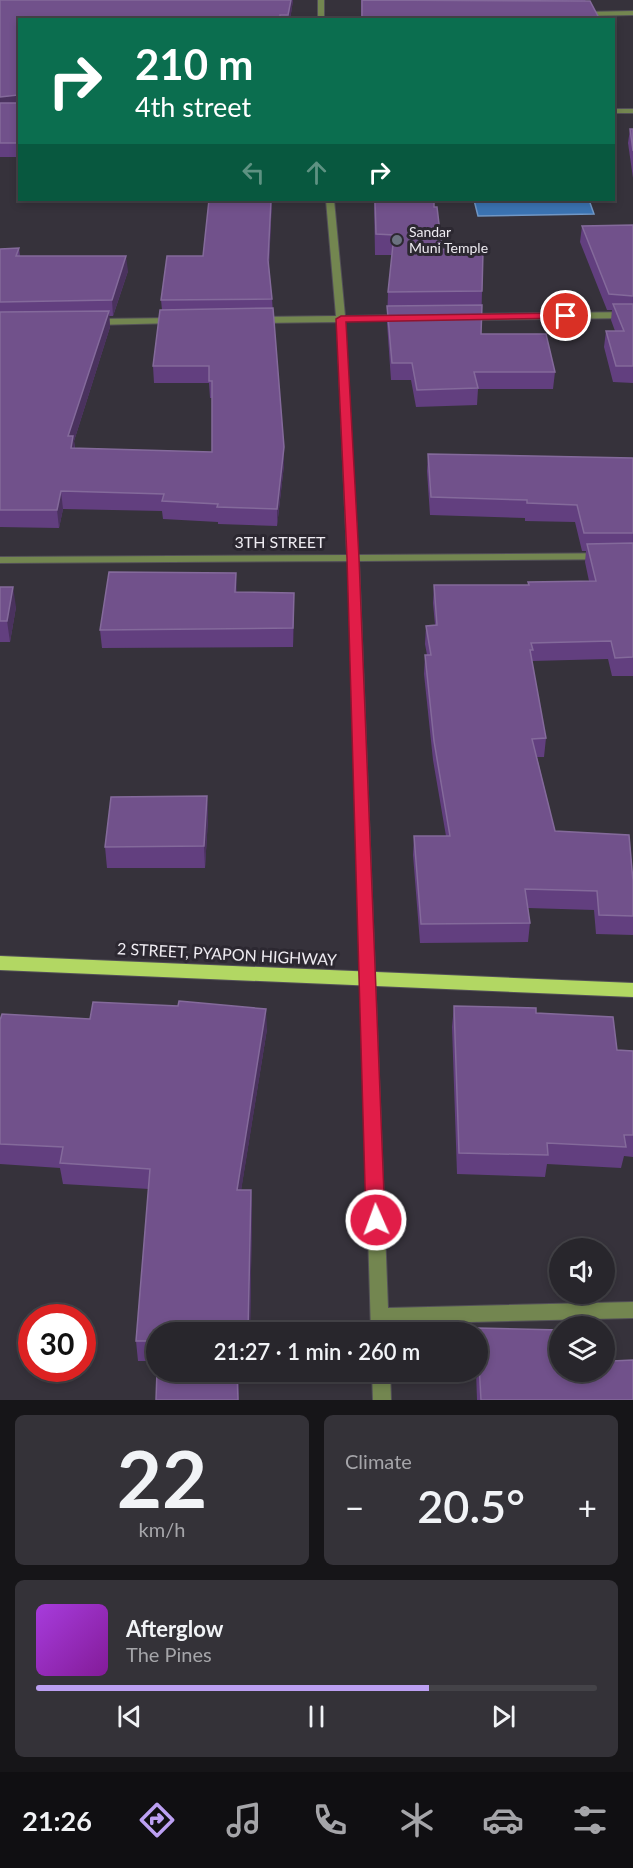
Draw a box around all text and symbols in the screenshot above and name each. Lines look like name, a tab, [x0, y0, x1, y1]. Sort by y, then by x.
text: 210 m	[135, 39, 253, 89]
icon: right	[36, 42, 114, 120]
text: 4th street	[135, 90, 251, 123]
icon: left	[237, 156, 270, 189]
icon: ahead	[300, 156, 333, 189]
icon: right	[363, 156, 396, 189]
place label: Sandar Muni Temple	[409, 223, 488, 256]
marker: Sandar Muni Temple	[390, 233, 404, 247]
pin	[540, 290, 591, 341]
icon: arrive	[549, 299, 582, 332]
street label: 3TH STREET	[234, 532, 326, 551]
street label: 2 STREET, PYAPON HIGHWAY	[117, 938, 337, 969]
position arrow	[344, 1188, 408, 1252]
map controls	[549, 1238, 615, 1382]
button: sound	[549, 1238, 615, 1304]
speed limit sign: 30	[18, 1304, 96, 1382]
button: layers	[549, 1316, 615, 1382]
text: 21:27 · 1 min · 260 m	[214, 1338, 420, 1365]
text: 22	[117, 1431, 207, 1525]
text: Climate	[345, 1449, 412, 1473]
text: 20.5°	[417, 1479, 525, 1533]
text: −	[345, 1487, 364, 1527]
text: +	[578, 1487, 597, 1527]
text: km/h	[139, 1517, 185, 1541]
text: Afterglow	[126, 1615, 223, 1642]
text: The Pines	[126, 1642, 212, 1666]
icon: previous	[113, 1700, 146, 1733]
icon: pause	[300, 1700, 333, 1733]
icon: next	[487, 1700, 520, 1733]
icon: directions	[136, 1799, 178, 1841]
icon: music	[223, 1799, 265, 1841]
icon: phone	[309, 1799, 351, 1841]
icon: climate	[396, 1799, 438, 1841]
icon: car	[482, 1799, 524, 1841]
icon: filters	[569, 1799, 611, 1841]
text: 21:26	[22, 1804, 92, 1837]

